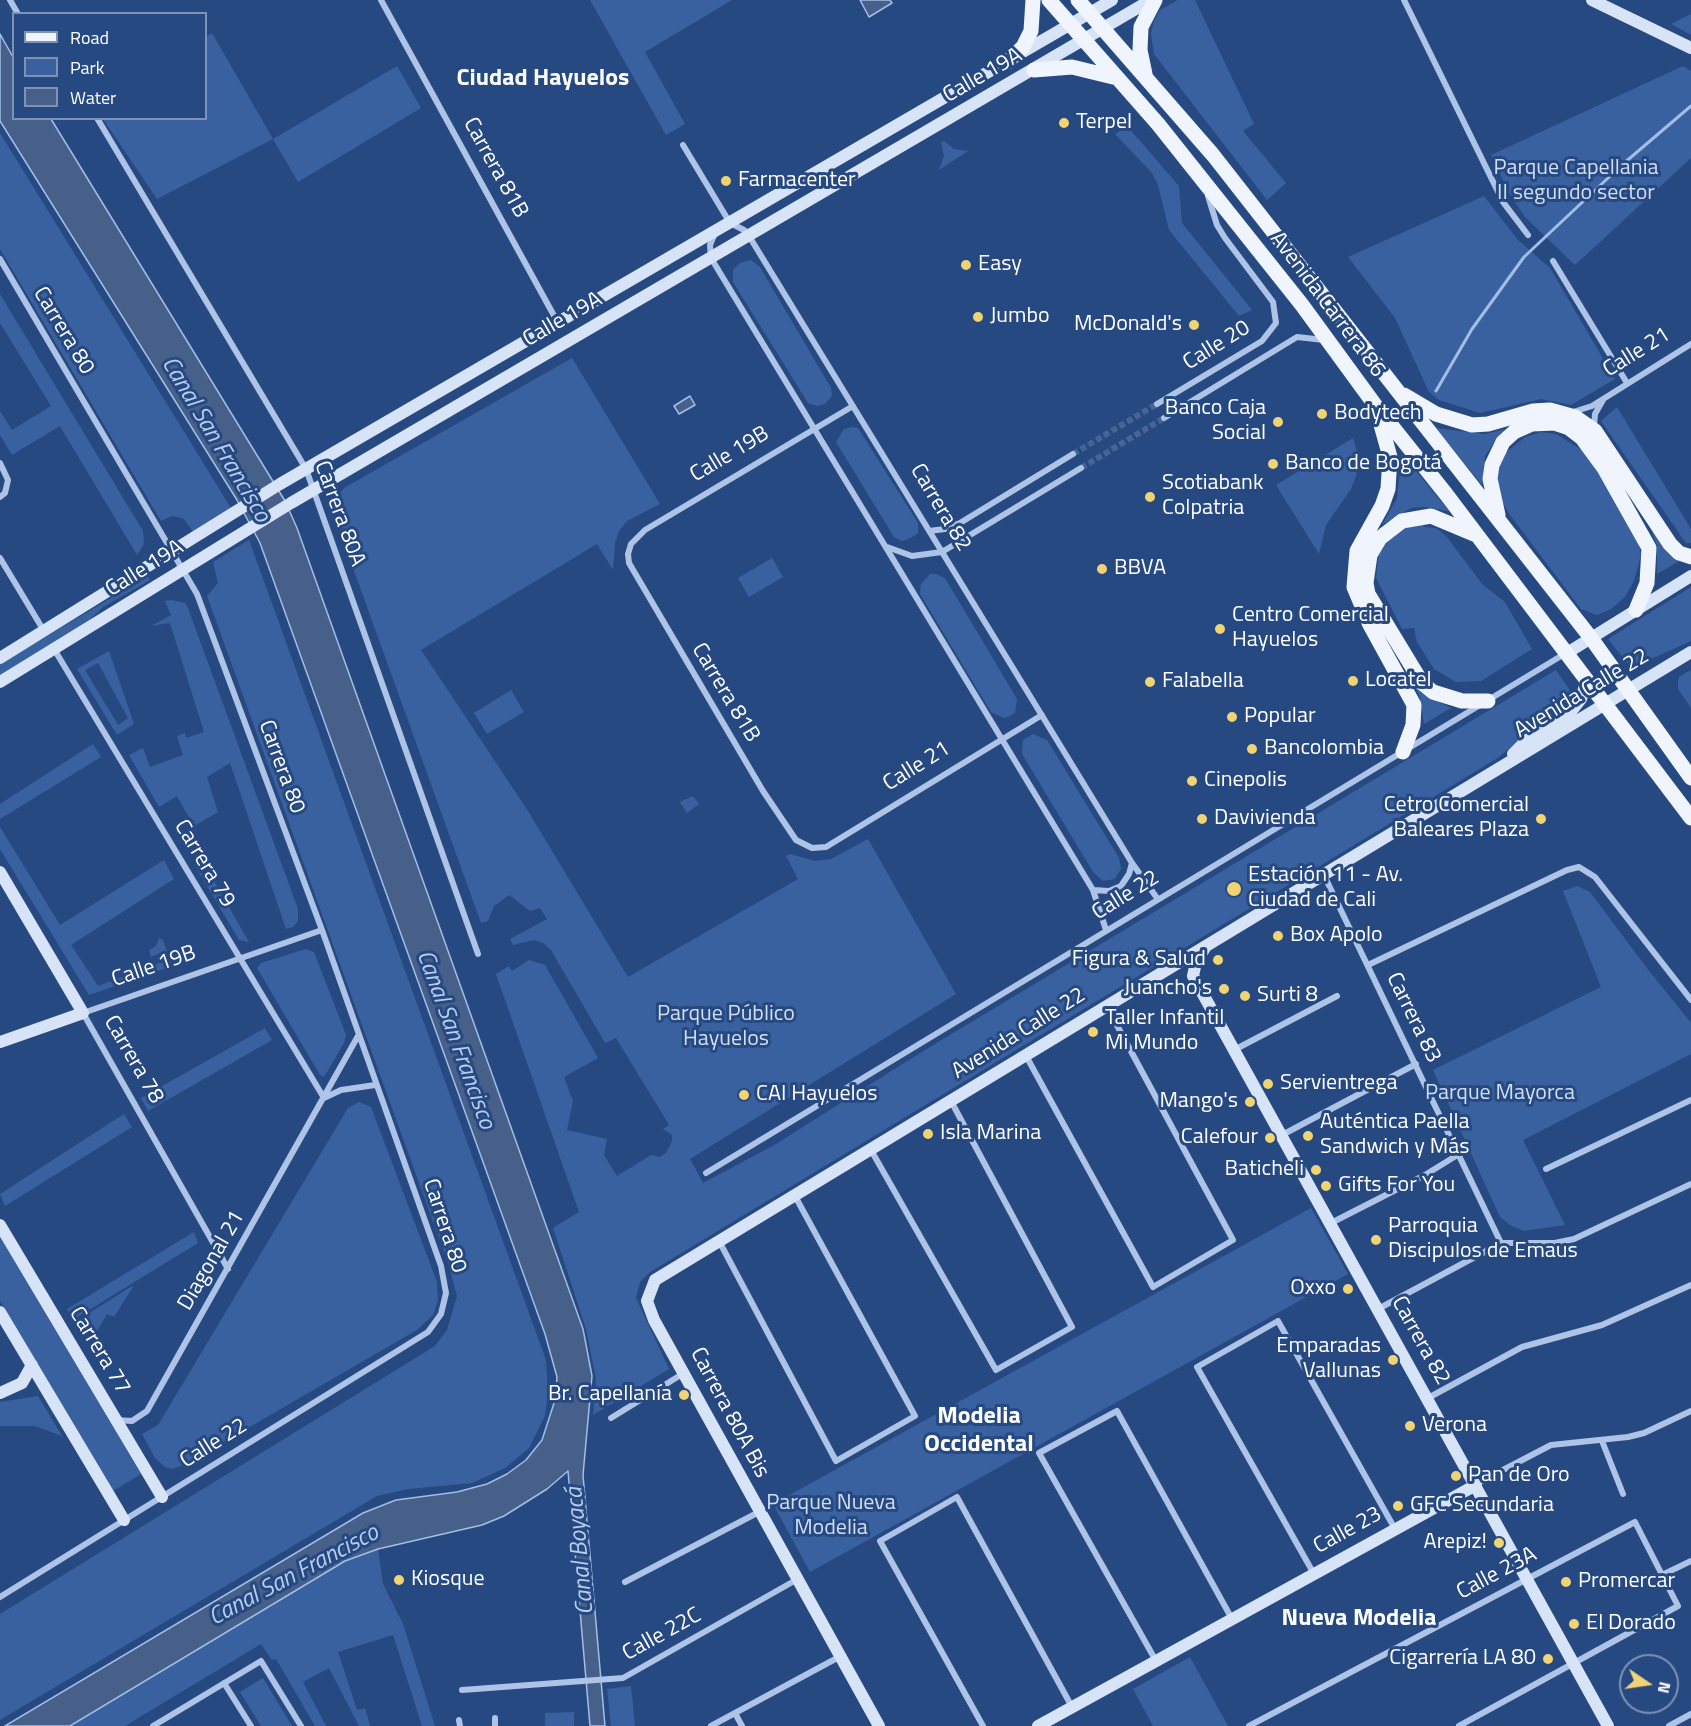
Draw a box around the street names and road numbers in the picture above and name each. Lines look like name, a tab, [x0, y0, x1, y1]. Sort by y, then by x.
street label: Calle 19A	[939, 43, 1027, 109]
street label: Carrera 81B	[457, 113, 533, 223]
street label: Avenida Carrera 86	[1264, 227, 1390, 383]
street label: Carrera 80	[27, 283, 99, 379]
street label: Calle 19A	[519, 287, 607, 353]
street label: Calle 20	[1179, 315, 1255, 377]
street label: Calle 21	[1599, 322, 1675, 384]
street label: Calle 19B	[686, 421, 774, 489]
street label: Carrera 80A	[308, 458, 370, 570]
street label: Carrera 82	[904, 460, 976, 556]
street label: Calle 19A	[101, 535, 189, 603]
street label: Carrera 81B	[685, 639, 765, 747]
street label: Avenida Calle 22	[1510, 644, 1654, 744]
street label: Carrera 80	[252, 717, 310, 817]
street label: Calle 21	[879, 736, 955, 798]
street label: Carrera 79	[168, 816, 240, 912]
street label: Calle 22	[1088, 865, 1164, 927]
street label: Calle 19B	[108, 940, 200, 994]
street label: Carrera 83	[1380, 969, 1446, 1067]
street label: Avenida Calle 22	[948, 983, 1090, 1085]
street label: Carrera 78	[97, 1011, 169, 1109]
street label: Carrera 80	[416, 1176, 472, 1276]
street label: Diagonal 21	[173, 1207, 251, 1315]
street label: Carrera 82	[1385, 1292, 1455, 1390]
street label: Carrera 77	[63, 1303, 135, 1399]
street label: Carrera 80A Bis	[684, 1343, 774, 1483]
street label: Calle 22	[176, 1413, 252, 1475]
street label: Calle 23	[1309, 1502, 1387, 1560]
street label: Calle 23A	[1452, 1542, 1542, 1606]
street label: Calle 22C	[618, 1603, 706, 1667]

